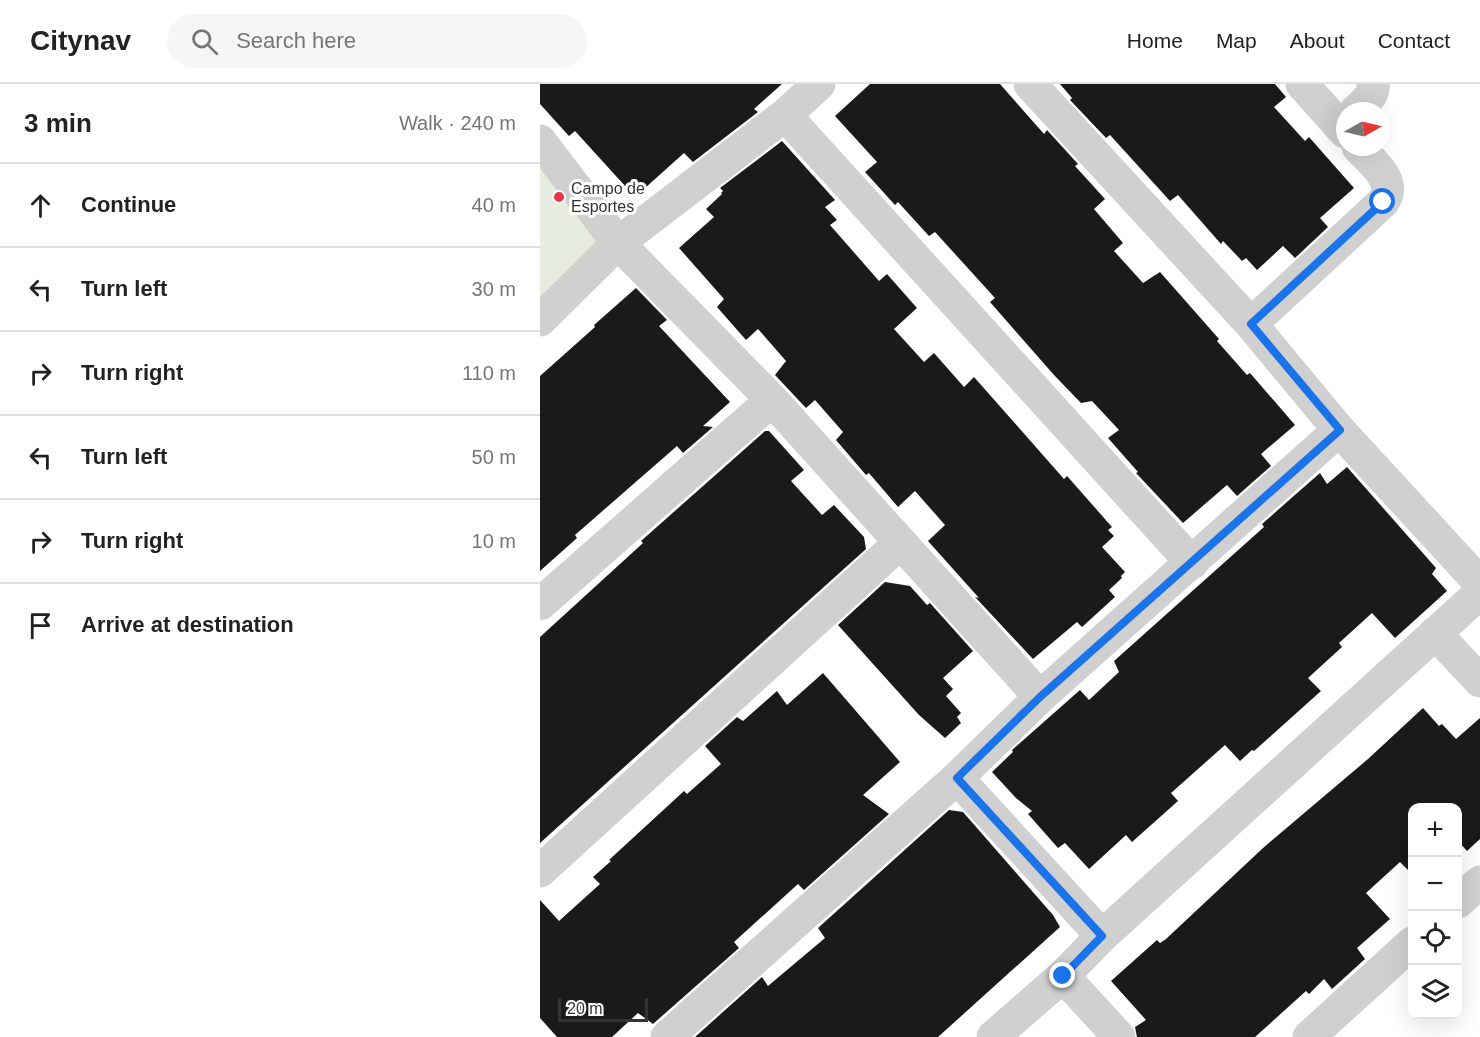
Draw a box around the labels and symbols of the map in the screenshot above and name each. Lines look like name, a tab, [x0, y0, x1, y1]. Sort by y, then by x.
north arrow	[1336, 102, 1390, 156]
place label: Campo de Esportes	[571, 180, 645, 215]
route start	[1369, 188, 1395, 214]
marker: Campo de Esportes	[552, 190, 566, 204]
route end	[1049, 962, 1075, 988]
scale bar	[558, 995, 648, 1022]

